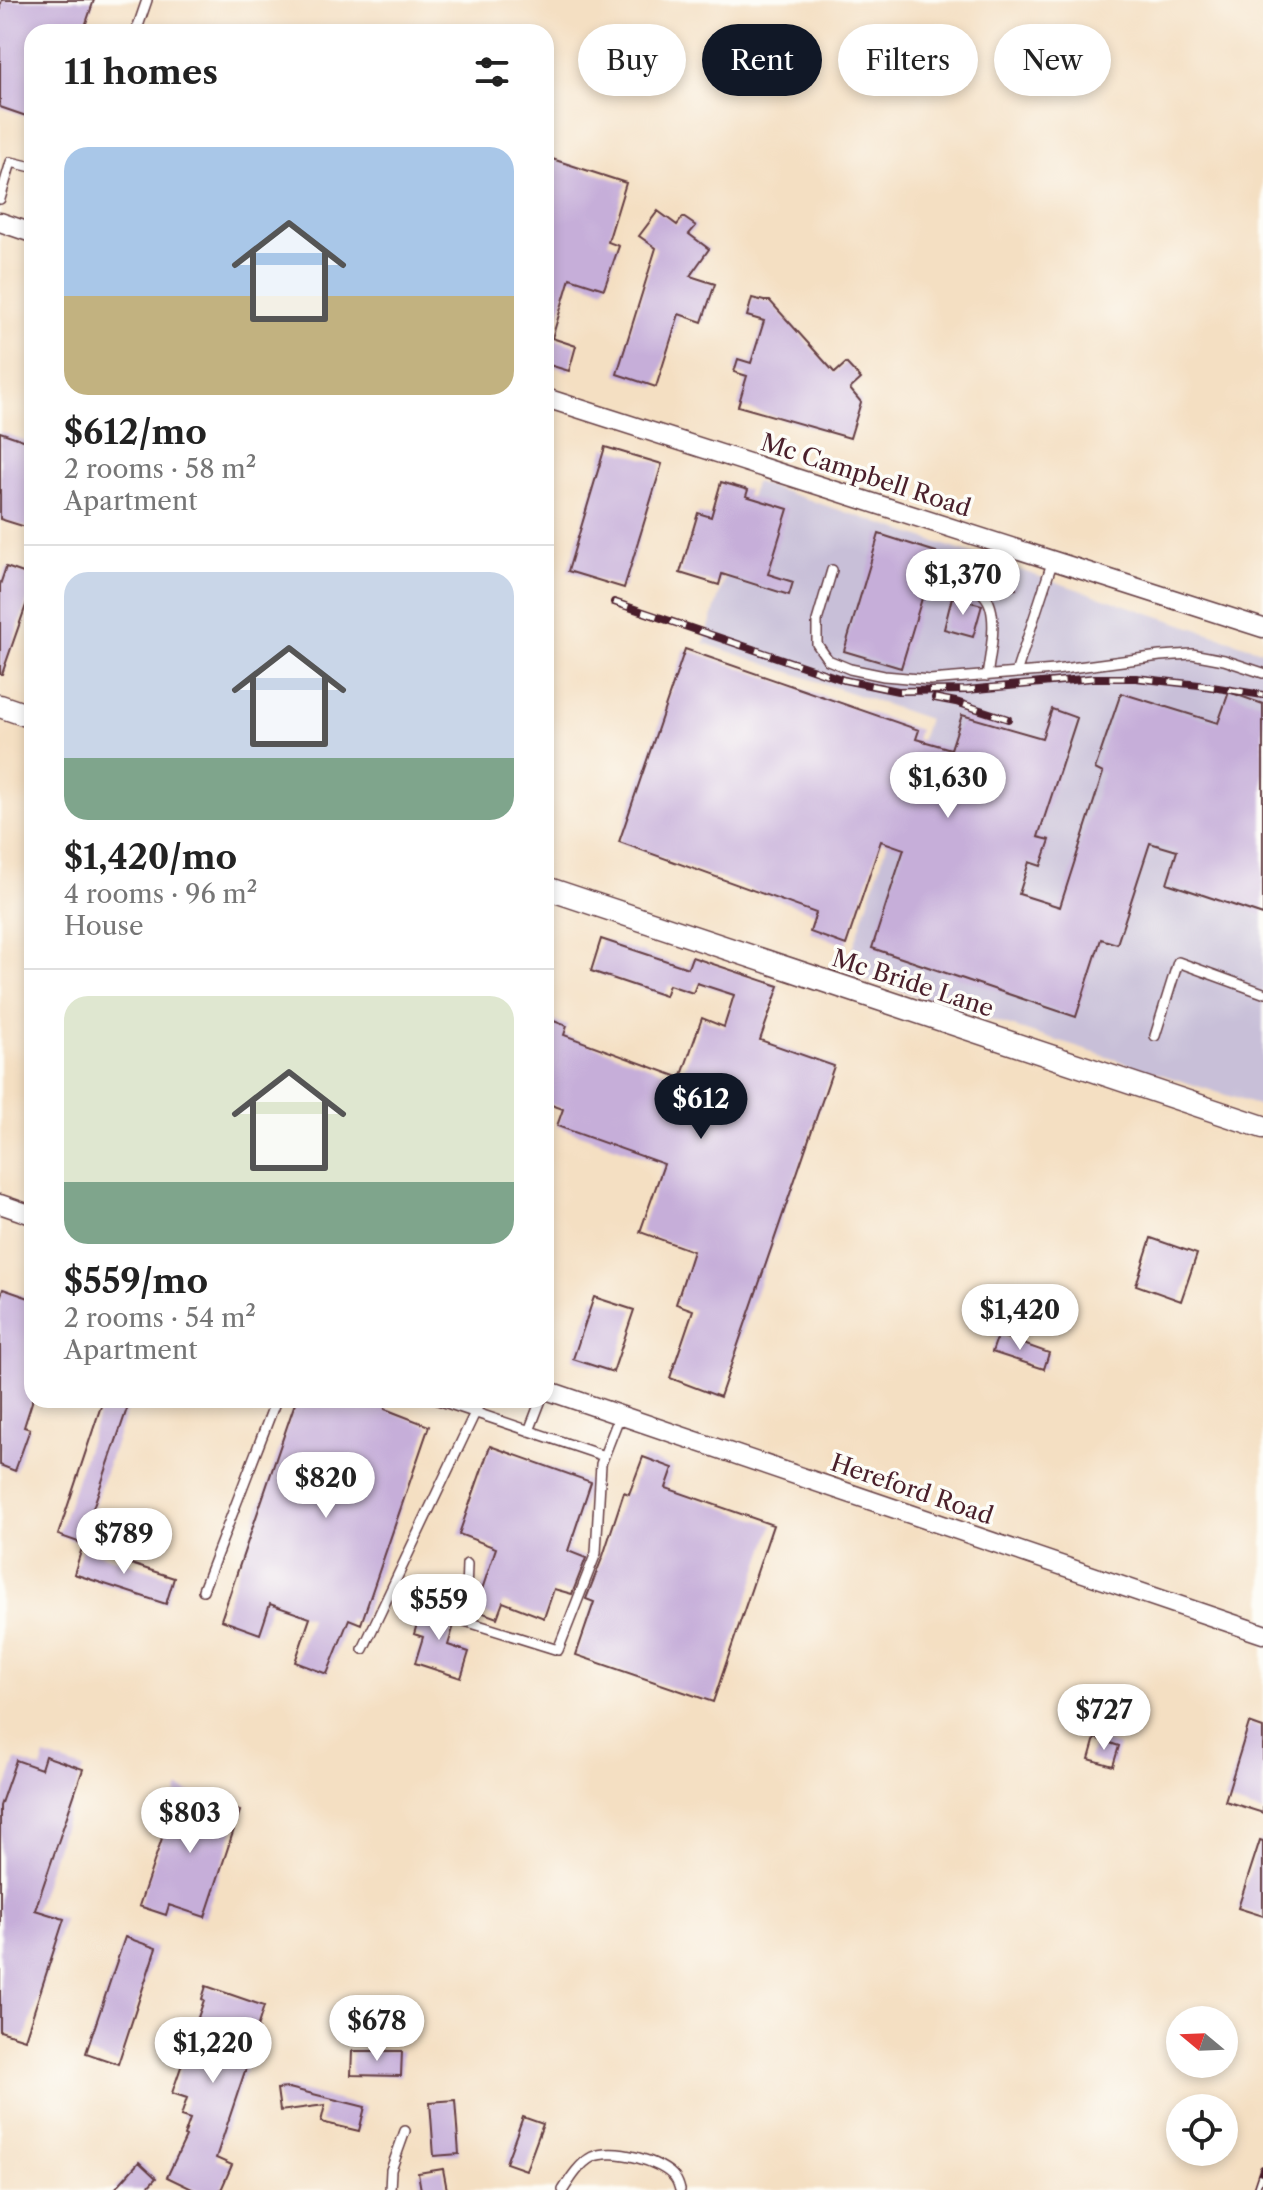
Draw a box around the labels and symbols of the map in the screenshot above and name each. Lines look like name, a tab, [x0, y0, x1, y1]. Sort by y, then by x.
street label: Mc Campbell Road	[757, 427, 975, 523]
pin: $1,370	[898, 549, 1028, 617]
pin: $1,630	[883, 752, 1013, 820]
street label: Mc Bride Lane	[829, 943, 997, 1023]
pin: $612	[654, 1073, 748, 1141]
pin: $1,420	[955, 1284, 1085, 1352]
street label: Hereford Road	[827, 1448, 997, 1530]
pin: $820	[279, 1452, 373, 1520]
pin: $789	[77, 1508, 171, 1576]
pin: $559	[392, 1574, 486, 1642]
pin: $727	[1057, 1684, 1151, 1752]
pin: $803	[143, 1787, 237, 1855]
pin: $678	[330, 1995, 424, 2063]
north arrow	[1166, 2006, 1238, 2078]
pin: $1,220	[148, 2017, 278, 2085]

